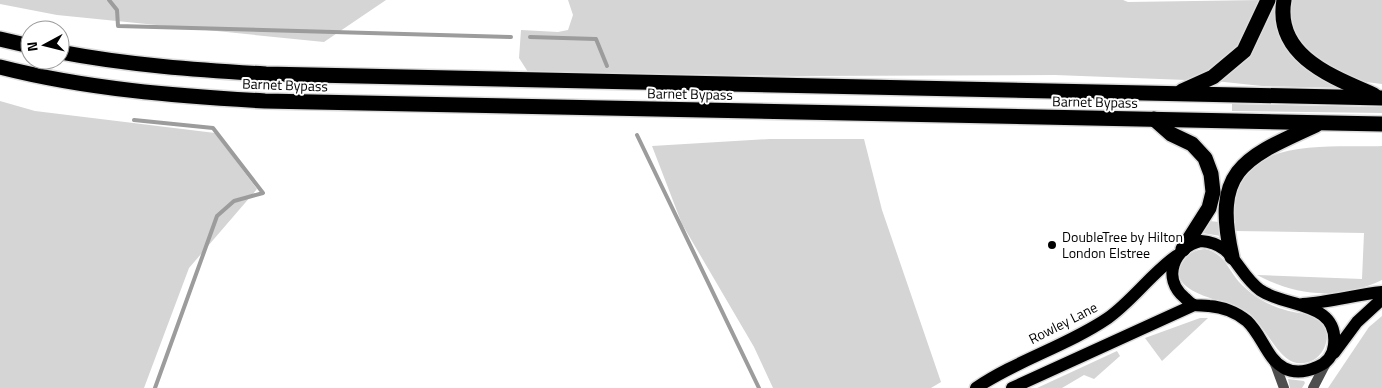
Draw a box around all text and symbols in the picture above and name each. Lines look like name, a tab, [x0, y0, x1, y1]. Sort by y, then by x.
north arrow	[20, 20, 70, 70]
text: N	[21, 41, 43, 53]
street label: Barnet Bypass	[242, 73, 328, 96]
street label: Barnet Bypass	[647, 82, 733, 105]
street label: Barnet Bypass	[1052, 90, 1138, 113]
place label: DoubleTree by Hilton London Elstree	[1062, 226, 1183, 263]
marker: DoubleTree by Hilton London Elstree	[1046, 239, 1058, 251]
street label: Rowley Lane	[1025, 296, 1101, 349]

